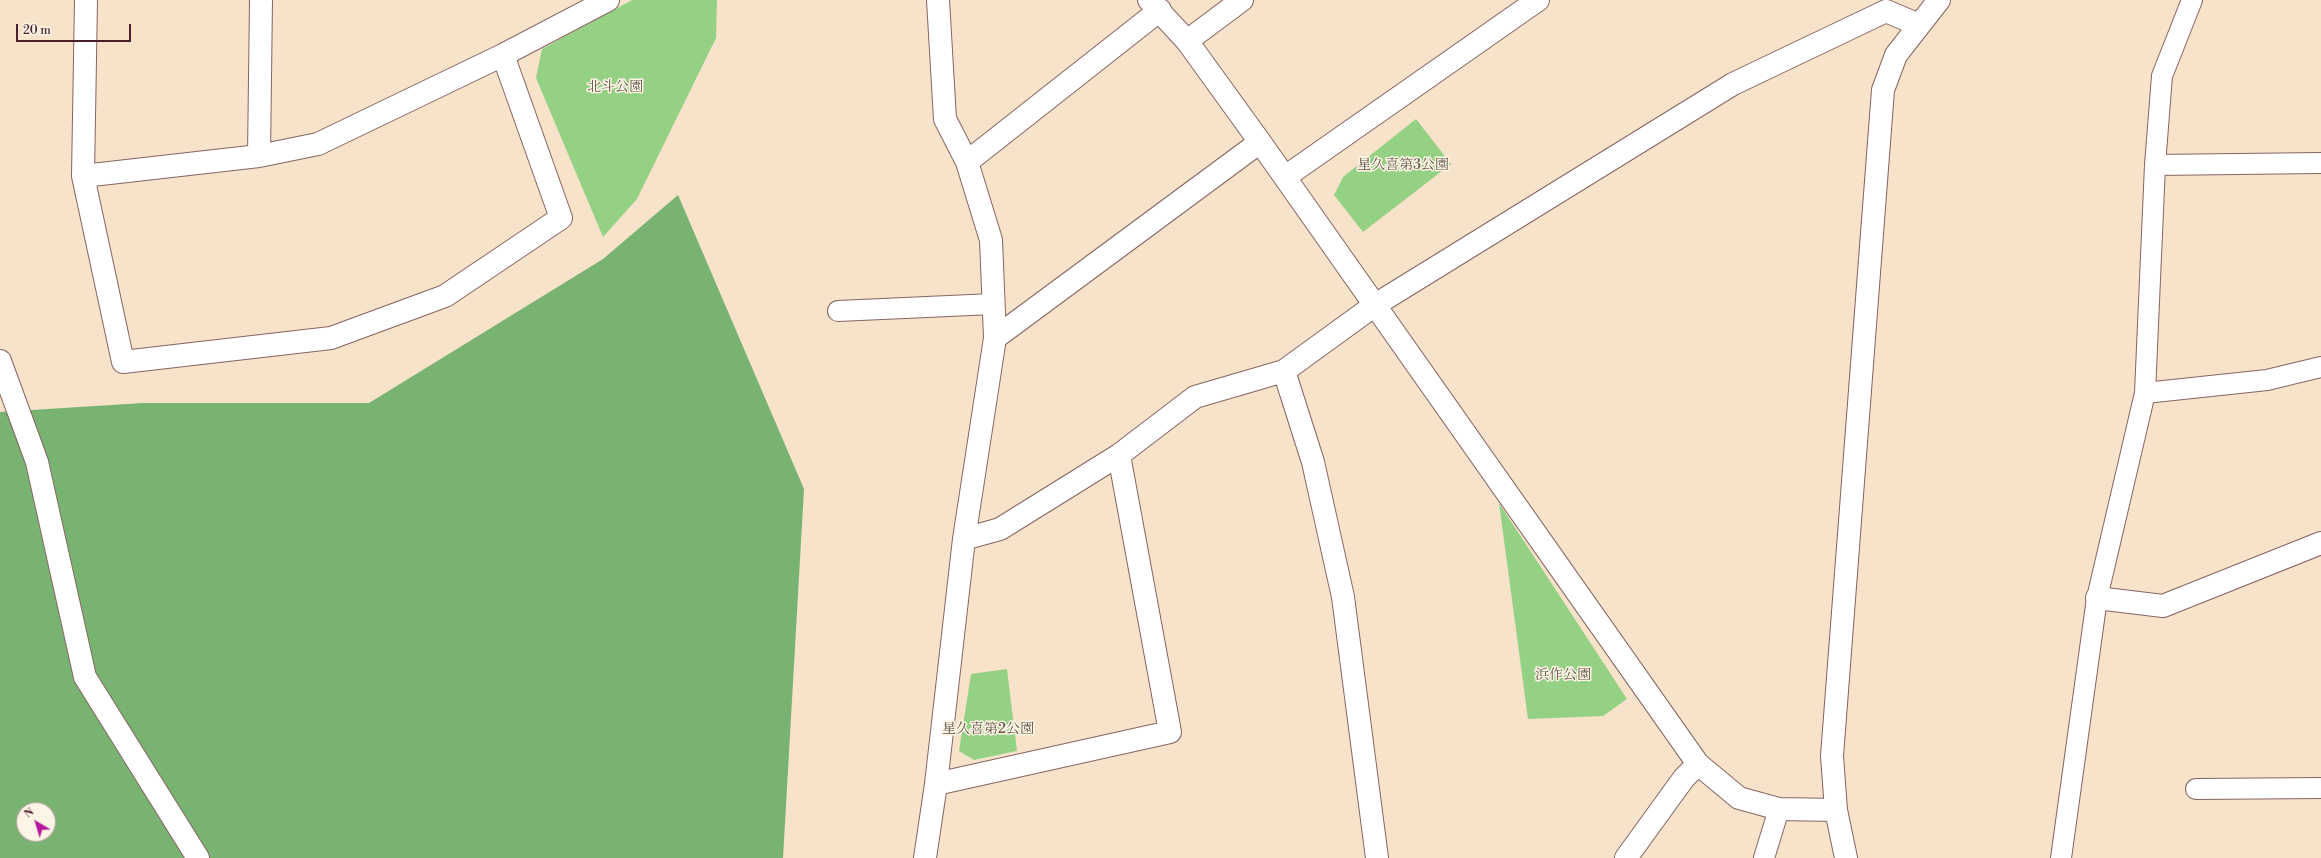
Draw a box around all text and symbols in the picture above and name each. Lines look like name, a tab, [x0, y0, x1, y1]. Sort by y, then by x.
scale bar	[18, 16, 133, 42]
text: 20 m	[23, 23, 51, 38]
park label: 北斗公園	[587, 80, 643, 96]
park label: 星久喜第3公園	[1357, 158, 1449, 174]
park label: 浜作公園	[1535, 668, 1591, 684]
park label: 星久喜第2公園	[942, 722, 1034, 738]
north arrow	[16, 802, 56, 842]
text: N	[21, 805, 37, 822]

